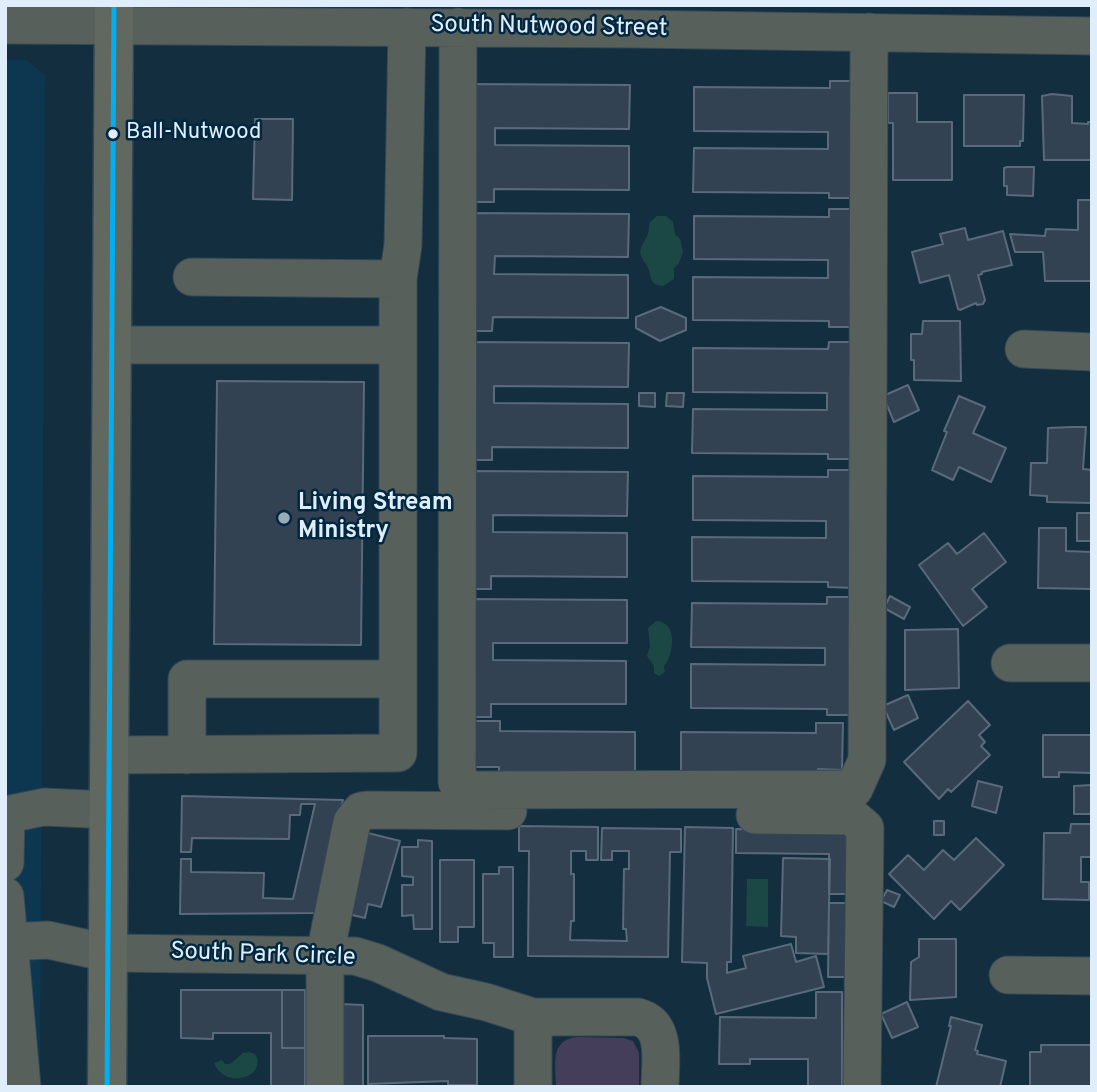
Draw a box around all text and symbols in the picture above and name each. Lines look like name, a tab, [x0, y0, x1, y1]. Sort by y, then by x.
street label: South Nutwood Street	[430, 12, 668, 44]
place label: Ball-Nutwood	[126, 121, 261, 147]
marker: Ball-Nutwood	[106, 127, 120, 141]
place label: Living Stream Ministry	[298, 490, 453, 546]
marker: Living Stream Ministry	[276, 510, 292, 526]
street label: South Park Circle	[170, 938, 356, 974]

